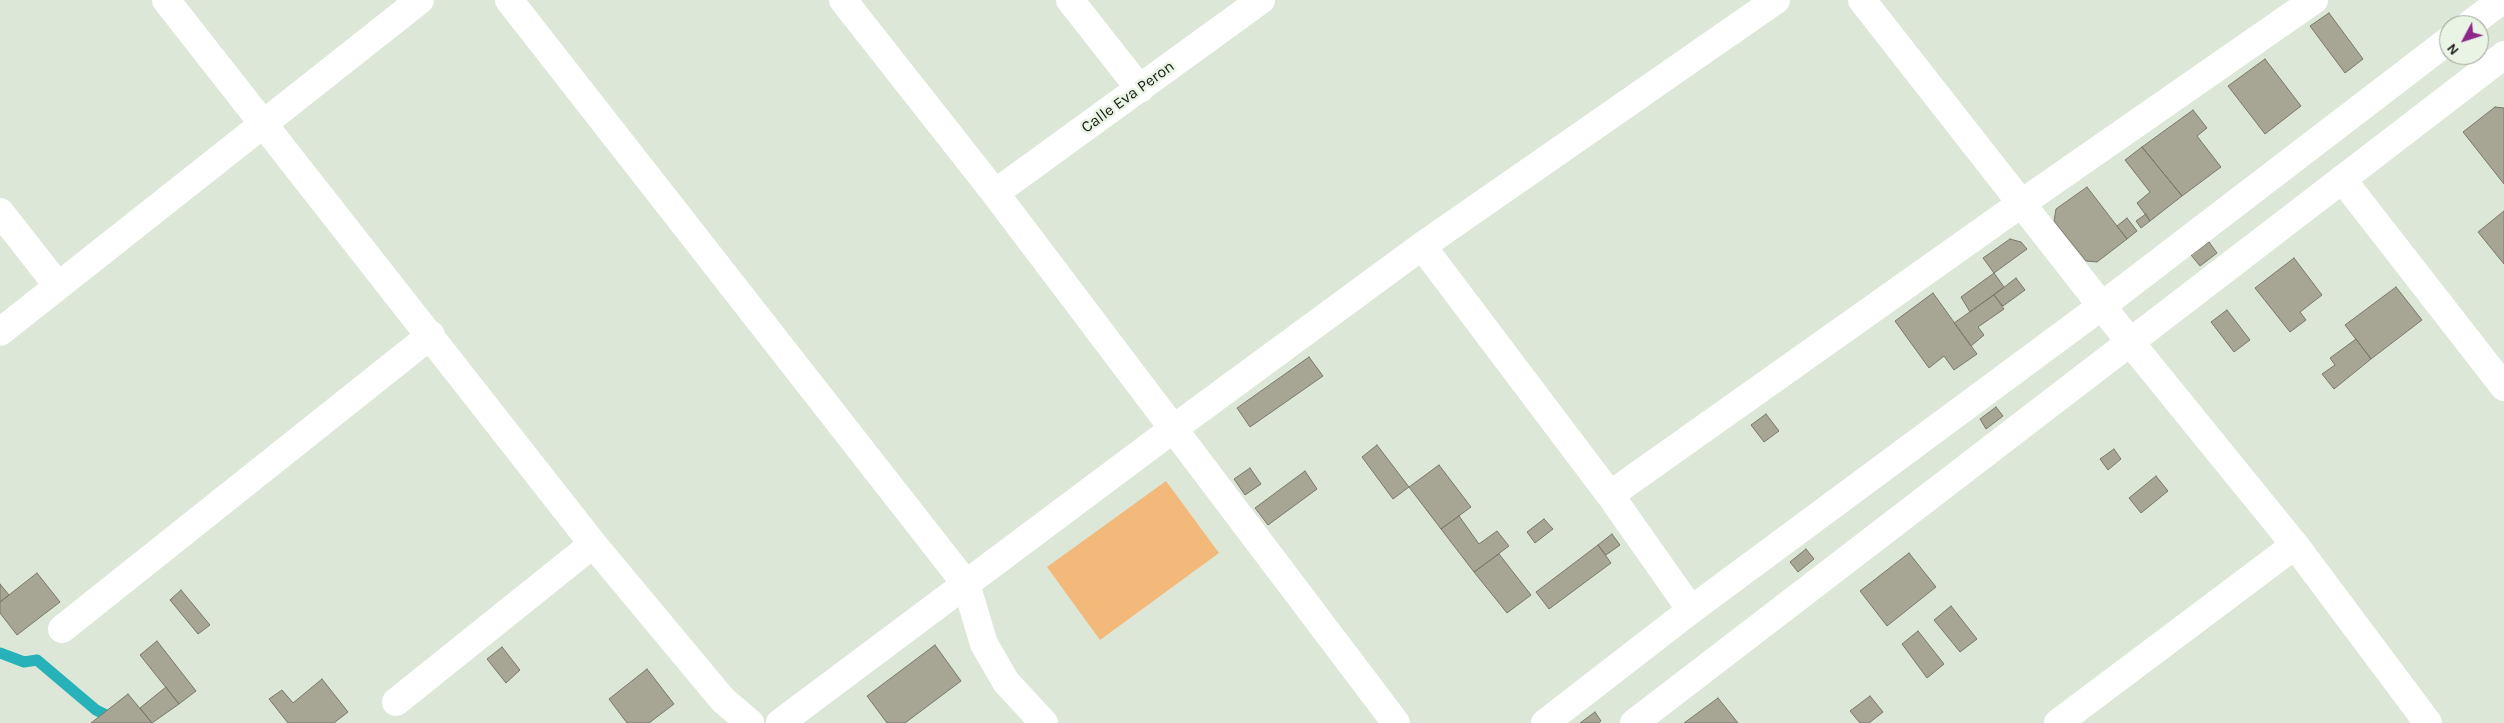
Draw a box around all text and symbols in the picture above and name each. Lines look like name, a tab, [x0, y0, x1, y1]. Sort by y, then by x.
north arrow	[2439, 15, 2489, 65]
text: N	[2443, 40, 2463, 59]
street label: Calle Eva Peron	[1078, 57, 1178, 137]

